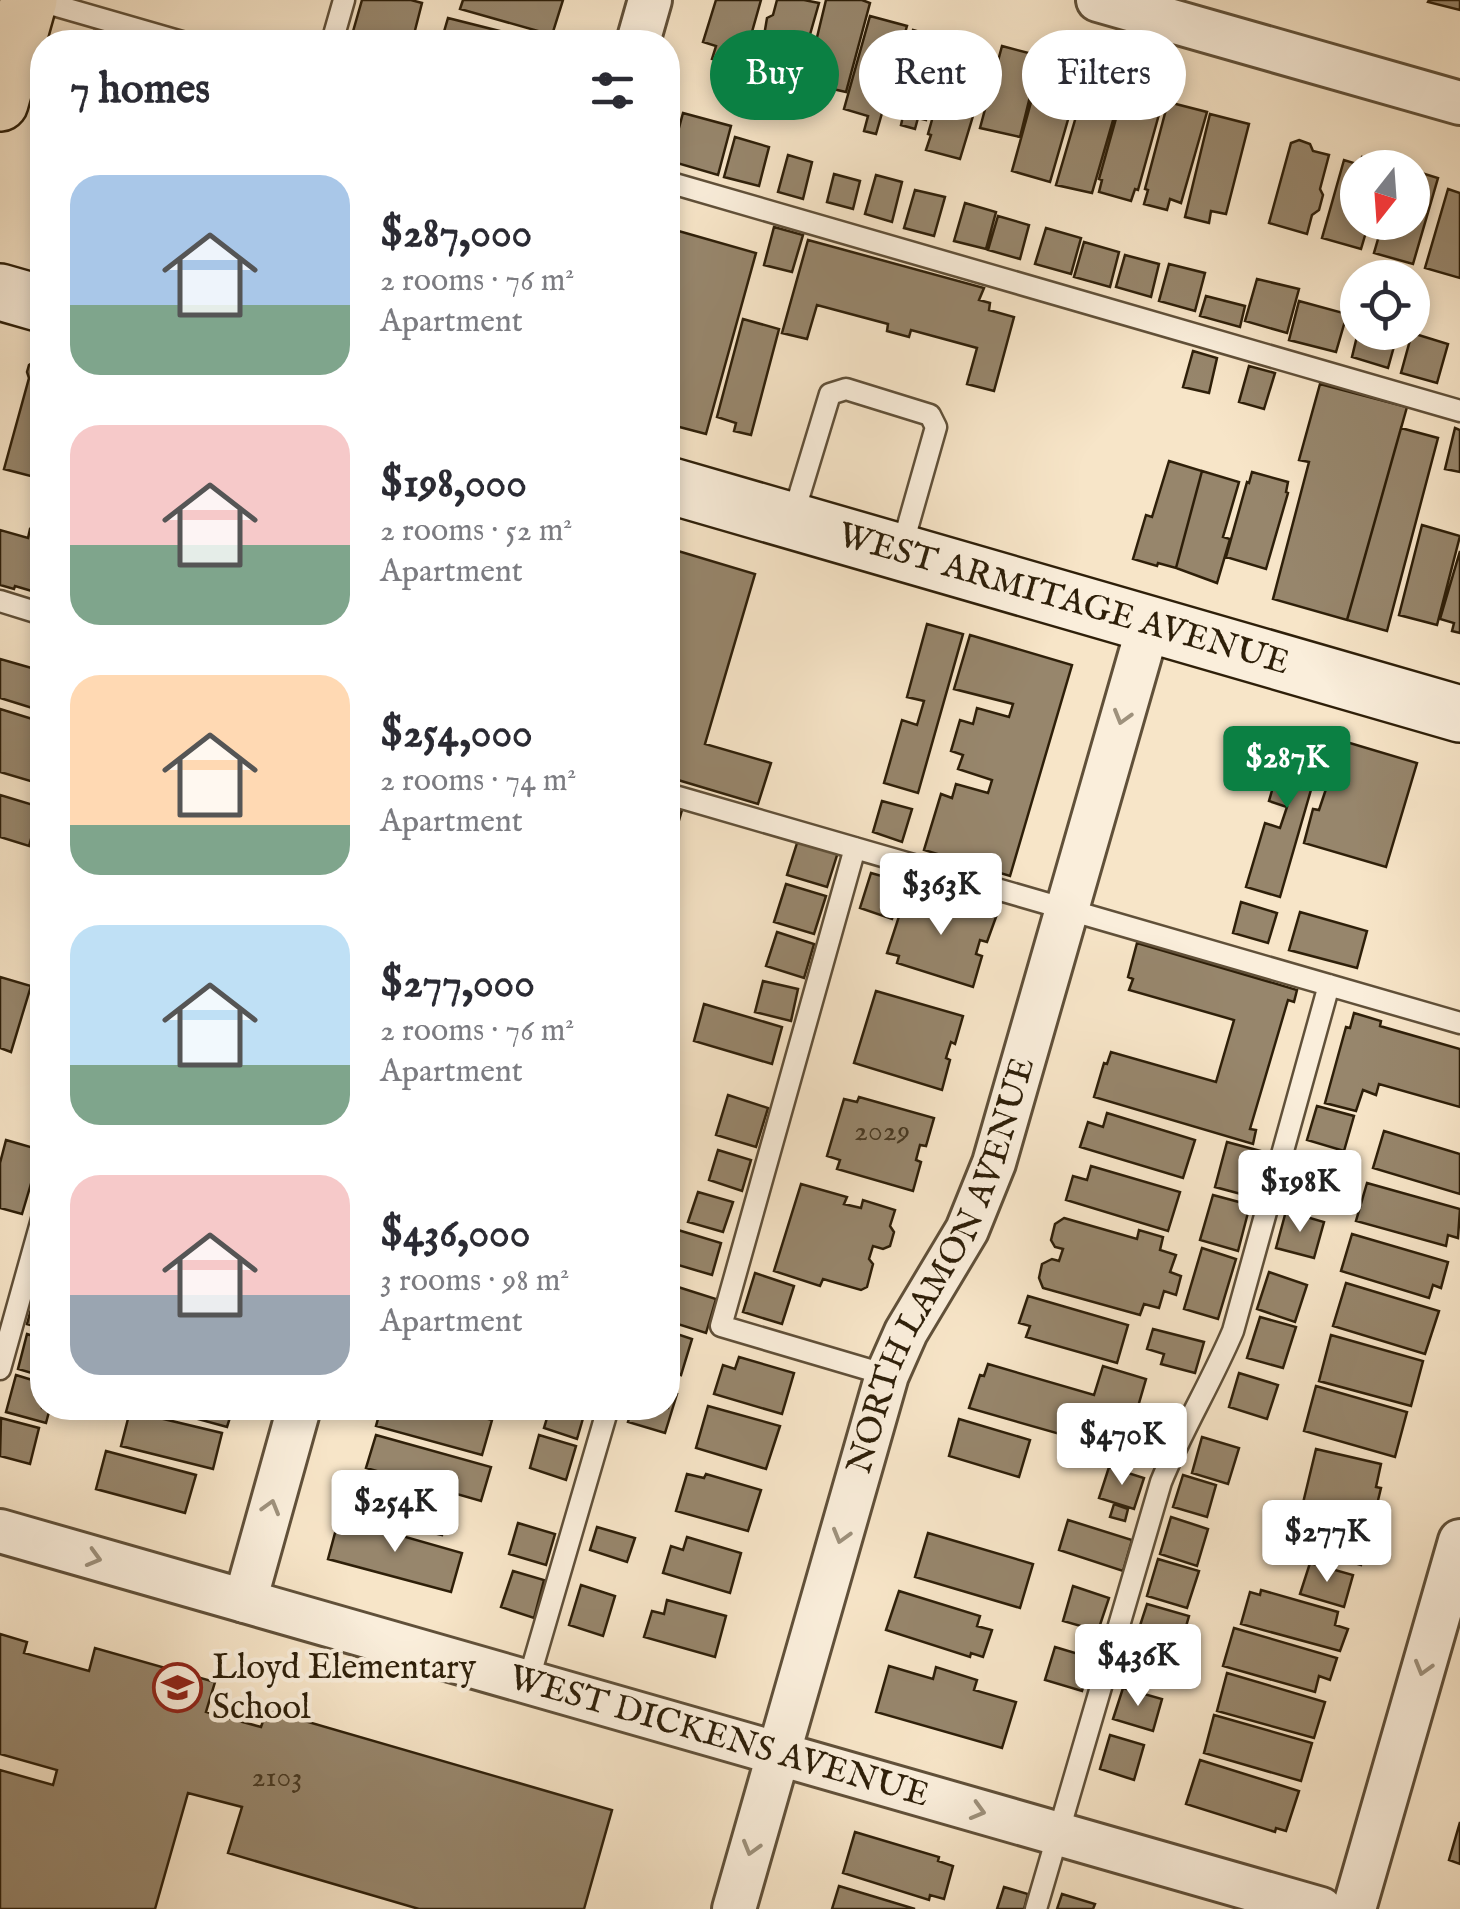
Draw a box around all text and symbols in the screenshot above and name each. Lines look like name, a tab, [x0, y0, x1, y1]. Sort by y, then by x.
chip: Buy	[710, 30, 839, 120]
chip: Rent	[859, 30, 1002, 120]
chip: Filters	[1022, 30, 1186, 120]
icon: filters	[585, 63, 640, 118]
text: 7 homes	[70, 64, 210, 117]
north arrow	[1340, 150, 1430, 240]
map controls	[1340, 150, 1430, 350]
text: $287,000	[380, 208, 532, 261]
icon: home	[150, 215, 270, 335]
button: locate	[1340, 260, 1430, 350]
text: 2 rooms · 76 m²	[380, 261, 574, 302]
text: Apartment	[380, 302, 523, 343]
text: $198,000	[380, 458, 527, 511]
icon: home	[150, 465, 270, 585]
text: 2 rooms · 52 m²	[380, 511, 572, 552]
street label: WEST ARMITAGE AVENUE	[833, 513, 1295, 686]
text: Apartment	[380, 552, 523, 593]
text: $254,000	[380, 708, 533, 761]
one-way arrow	[1113, 708, 1134, 725]
icon: home	[150, 715, 270, 835]
pin: $287K	[1217, 726, 1357, 811]
text: $287K	[1245, 738, 1329, 779]
text: 2 rooms · 74 m²	[380, 761, 576, 802]
text: Apartment	[380, 802, 523, 843]
pin: $363K	[871, 853, 1011, 938]
text: $363K	[902, 865, 980, 906]
text: $277,000	[380, 958, 535, 1011]
icon: home	[150, 965, 270, 1085]
text: 2 rooms · 76 m²	[380, 1011, 574, 1052]
text: Apartment	[380, 1052, 523, 1093]
street label: NORTH LAMON AVENUE	[837, 1052, 1046, 1479]
house number: 2029	[854, 1113, 910, 1151]
pin: $198K	[1230, 1150, 1370, 1235]
text: $198K	[1260, 1162, 1340, 1203]
text: $436,000	[380, 1208, 530, 1261]
icon: home	[150, 1215, 270, 1335]
text: 3 rooms · 98 m²	[380, 1261, 569, 1302]
text: Apartment	[380, 1302, 523, 1343]
pin: $470K	[1052, 1403, 1192, 1488]
text: $470K	[1079, 1415, 1165, 1456]
pin: $254K	[325, 1470, 465, 1555]
text: $254K	[354, 1482, 436, 1523]
one-way arrow	[259, 1499, 280, 1516]
pin: $277K	[1257, 1500, 1397, 1585]
text: $277K	[1284, 1512, 1370, 1553]
one-way arrow	[832, 1526, 853, 1543]
one-way arrow	[85, 1546, 102, 1567]
pin: $436K	[1068, 1624, 1208, 1709]
text: $436K	[1097, 1636, 1179, 1677]
place label: Lloyd Elementary School	[212, 1646, 477, 1731]
street label: WEST DICKENS AVENUE	[504, 1655, 934, 1818]
one-way arrow	[1414, 1659, 1435, 1676]
school or university icon: Lloyd Elementary School	[151, 1662, 203, 1714]
house number: 2103	[251, 1759, 303, 1797]
one-way arrow	[969, 1799, 986, 1820]
one-way arrow	[742, 1839, 763, 1856]

